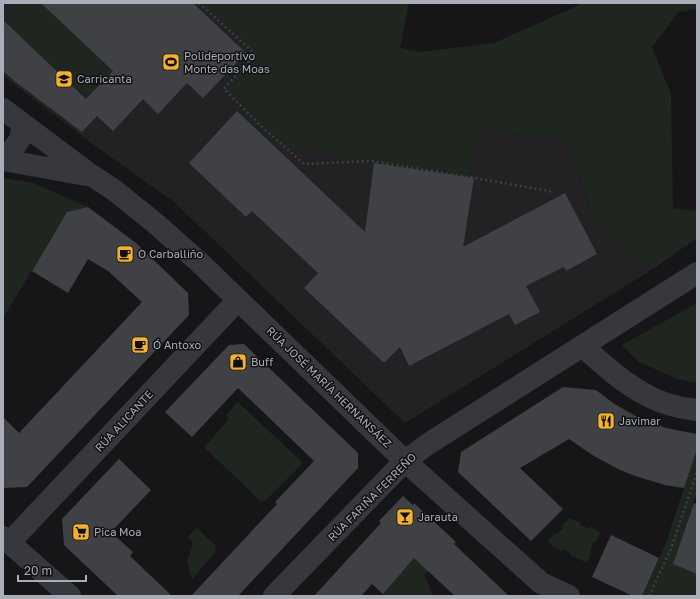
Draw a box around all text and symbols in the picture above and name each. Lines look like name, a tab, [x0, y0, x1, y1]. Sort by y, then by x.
place label: Polideportivo Monte das Moas	[184, 49, 270, 75]
sports icon: Polideportivo Monte das Moas	[161, 52, 181, 72]
school or university icon: Carricanta	[54, 69, 74, 89]
place label: Carricanta	[77, 72, 132, 85]
cafe icon: O Carballiño	[115, 244, 135, 264]
place label: O Carballiño	[138, 247, 204, 260]
street label: RÚA JOSÉ MARÍA HERNANSÁEZ	[264, 324, 395, 450]
cafe icon: Ó Antoxo	[130, 335, 150, 355]
place label: Ó Antoxo	[153, 338, 202, 351]
shop icon: Buff	[228, 352, 248, 372]
place label: Buff	[251, 355, 273, 368]
street label: RÚA ALICANTE	[92, 387, 155, 454]
restaurant icon: Javimar	[596, 411, 616, 431]
place label: Javimar	[619, 414, 661, 427]
street label: RÚA FARIÑA FERREÑO	[325, 450, 418, 543]
bar icon: Jarauta	[395, 507, 415, 527]
place label: Jarauta	[418, 510, 458, 523]
supermarket icon: Pica Moa	[71, 522, 91, 542]
place label: Pica Moa	[94, 525, 141, 538]
scale bar	[18, 557, 86, 583]
text: 20 m	[24, 563, 52, 578]

